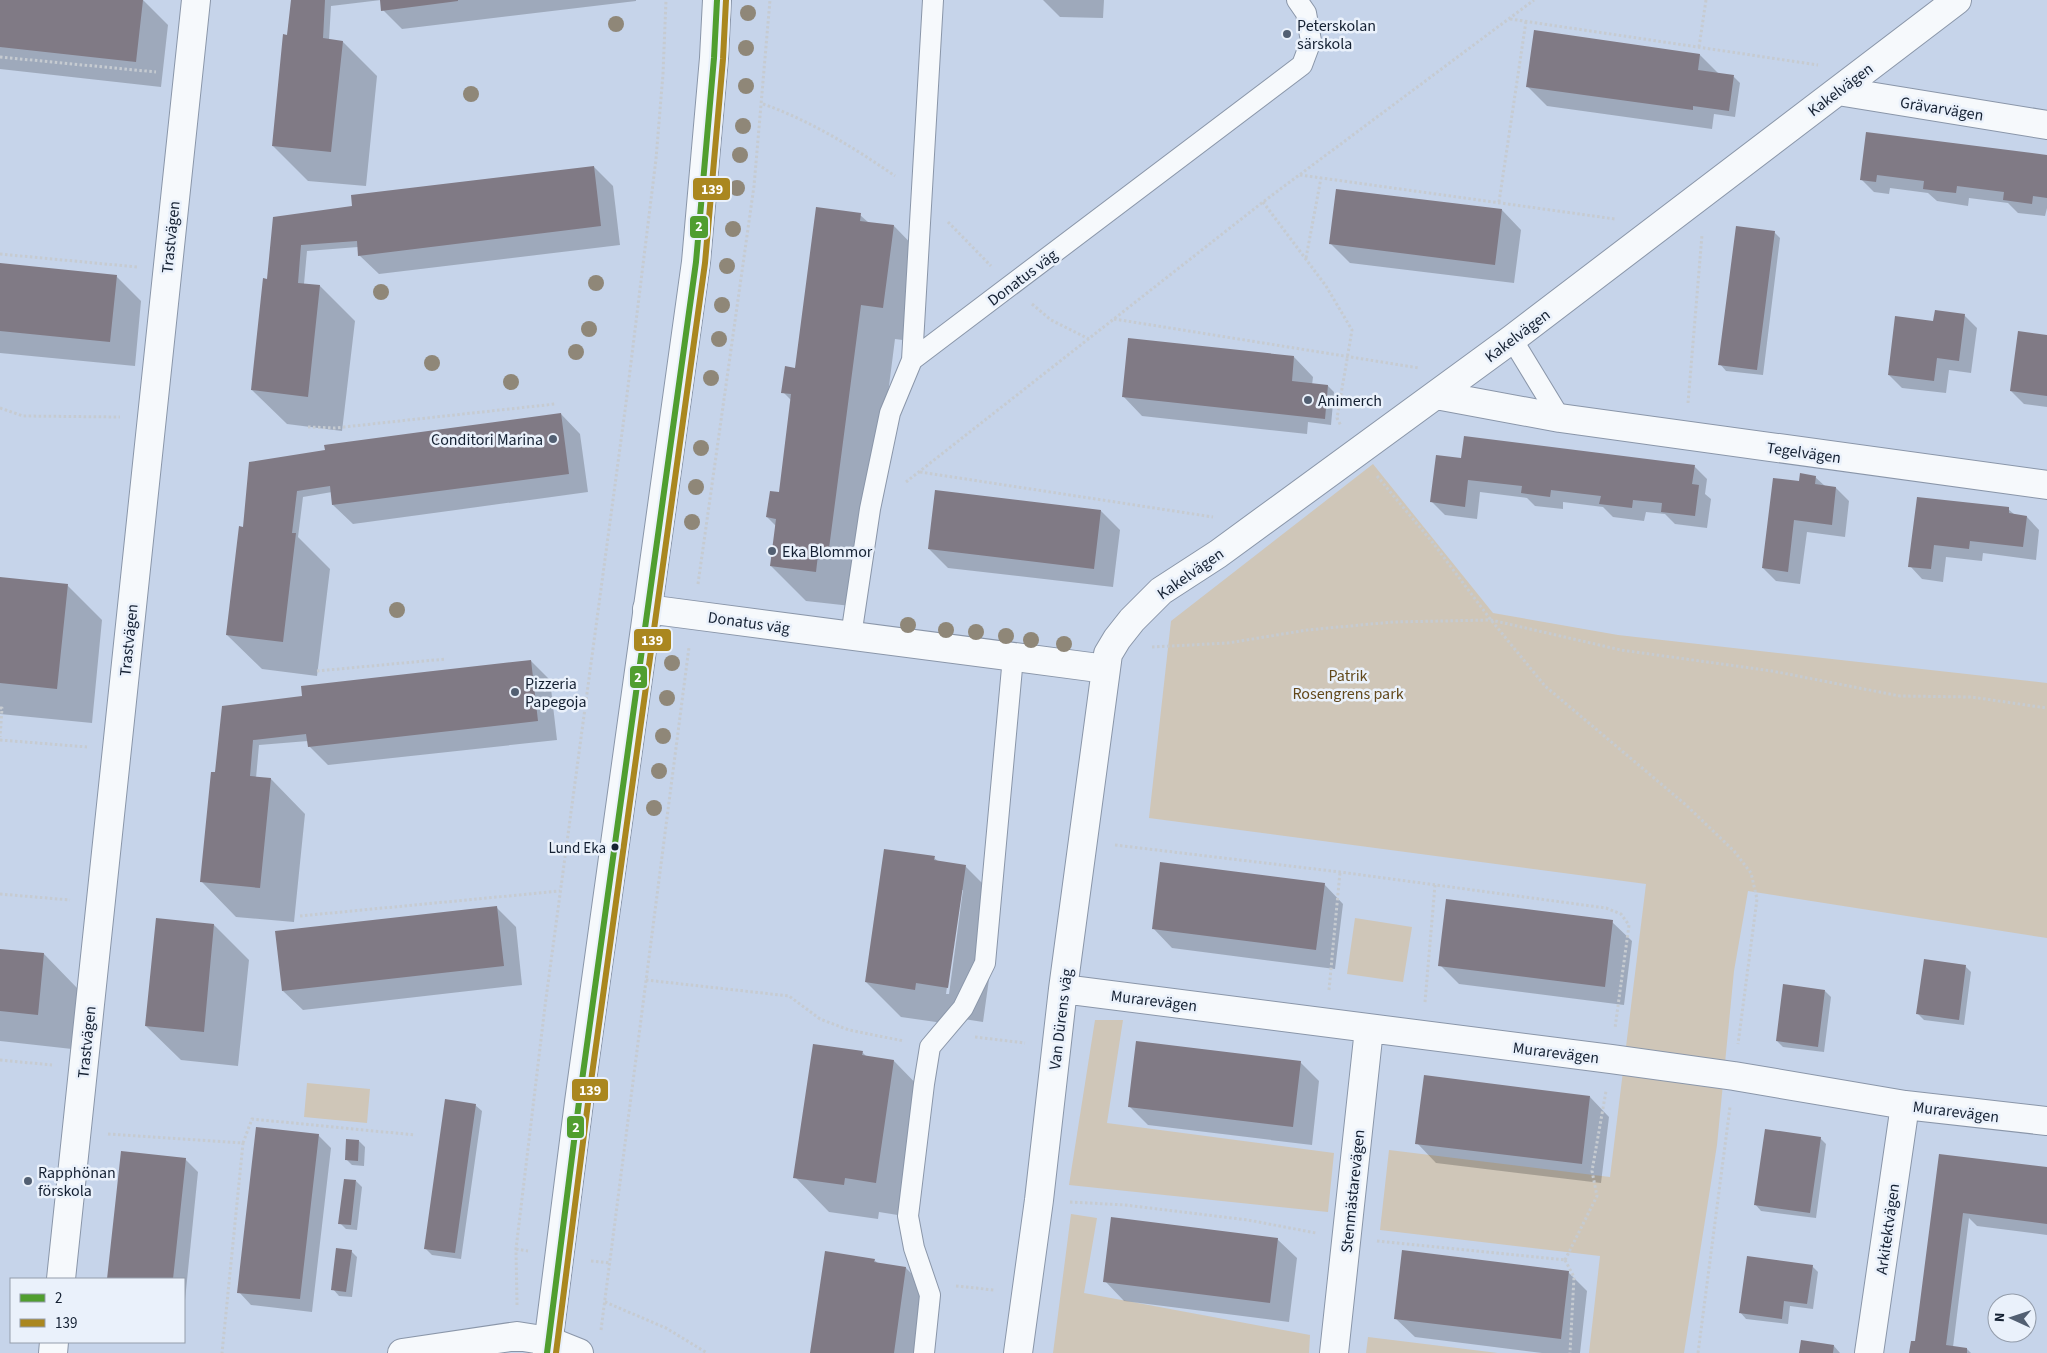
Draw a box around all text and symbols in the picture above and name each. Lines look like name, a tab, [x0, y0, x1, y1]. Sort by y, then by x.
place label: Peterskolan särskola	[1297, 15, 1376, 55]
marker: Peterskolan särskola	[1281, 28, 1293, 40]
street label: Kakelvägen	[1803, 58, 1878, 122]
street label: Grävarvägen	[1899, 92, 1985, 126]
line badge: 139	[692, 177, 731, 201]
text: 139	[701, 180, 723, 200]
street label: Trastvägen	[156, 200, 186, 274]
line badge: 2	[689, 215, 709, 239]
text: 2	[695, 217, 703, 237]
street label: Donatus väg	[983, 244, 1062, 311]
street label: Kakelvägen	[1480, 304, 1555, 368]
place label: Animerch	[1318, 390, 1382, 412]
marker: Animerch	[1302, 394, 1314, 406]
place label: Conditori Marina	[431, 429, 543, 451]
marker: Conditori Marina	[547, 433, 559, 445]
street label: Tegelvägen	[1765, 437, 1842, 469]
place label: Eka Blommor	[782, 541, 873, 563]
street label: Kakelvägen	[1153, 543, 1228, 605]
marker: Eka Blommor	[766, 545, 778, 557]
street label: Trastvägen	[114, 603, 144, 677]
street label: Donatus väg	[707, 606, 791, 640]
line badge: 139	[633, 628, 672, 652]
text: 139	[641, 631, 663, 651]
line badge: 2	[629, 665, 648, 689]
park label: Patrik Rosengrens park	[1292, 665, 1404, 705]
text: 2	[634, 668, 642, 688]
place label: Pizzeria Papegoja	[525, 673, 587, 713]
marker: Pizzeria Papegoja	[509, 686, 521, 698]
place label: Lund Eka	[548, 838, 606, 859]
marker: Lund Eka	[610, 842, 620, 852]
street label: Van Dürens väg	[1044, 967, 1078, 1071]
street label: Murarevägen	[1109, 985, 1198, 1017]
street label: Trastvägen	[72, 1005, 102, 1079]
street label: Murarevägen	[1511, 1037, 1600, 1069]
line badge: 139	[571, 1078, 609, 1102]
text: 139	[579, 1081, 601, 1101]
street label: Murarevägen	[1911, 1096, 2000, 1128]
line badge: 2	[566, 1115, 585, 1139]
text: 2	[572, 1118, 580, 1138]
street label: Stenmästarevägen	[1336, 1128, 1370, 1254]
place label: Rapphönan förskola	[38, 1162, 116, 1202]
marker: Rapphönan förskola	[22, 1175, 34, 1187]
street label: Arkitektvägen	[1871, 1182, 1905, 1276]
legend	[10, 1278, 185, 1343]
text: 2	[55, 1288, 62, 1309]
north arrow	[1987, 1293, 2037, 1343]
text: N	[1990, 1312, 2010, 1323]
text: 139	[55, 1313, 77, 1334]

